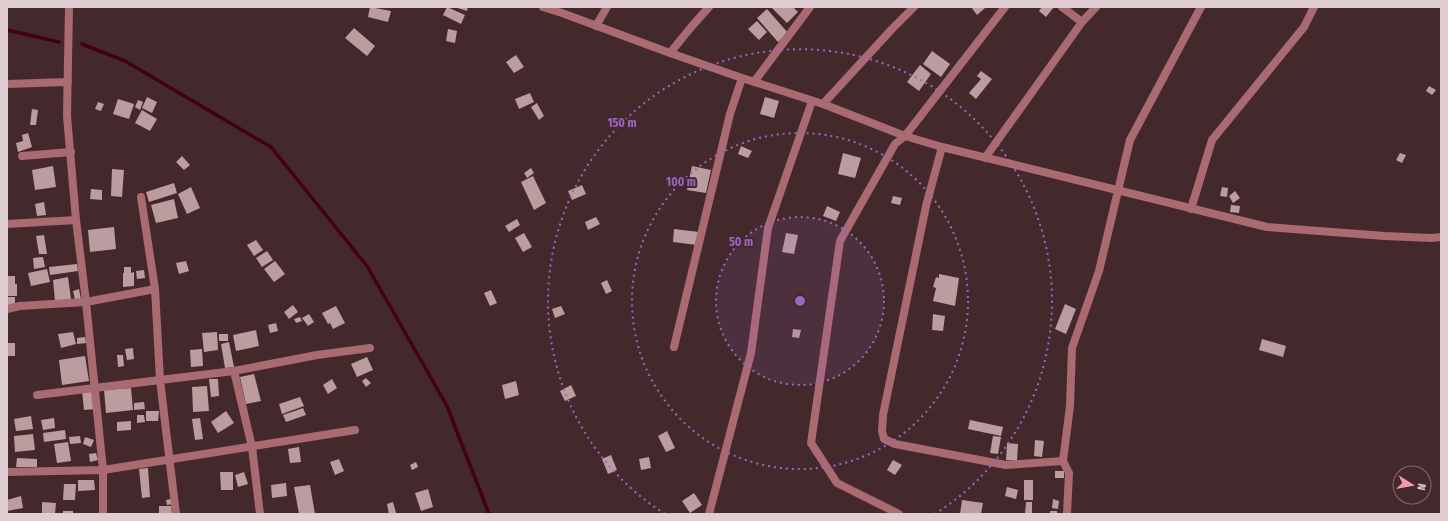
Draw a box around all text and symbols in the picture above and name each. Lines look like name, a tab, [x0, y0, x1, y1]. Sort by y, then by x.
text: 150 m	[607, 116, 637, 130]
text: 100 m	[666, 175, 696, 189]
text: 50 m	[729, 235, 753, 249]
centre of rings	[793, 294, 807, 308]
north arrow	[1392, 465, 1432, 505]
text: N	[1414, 482, 1428, 491]

